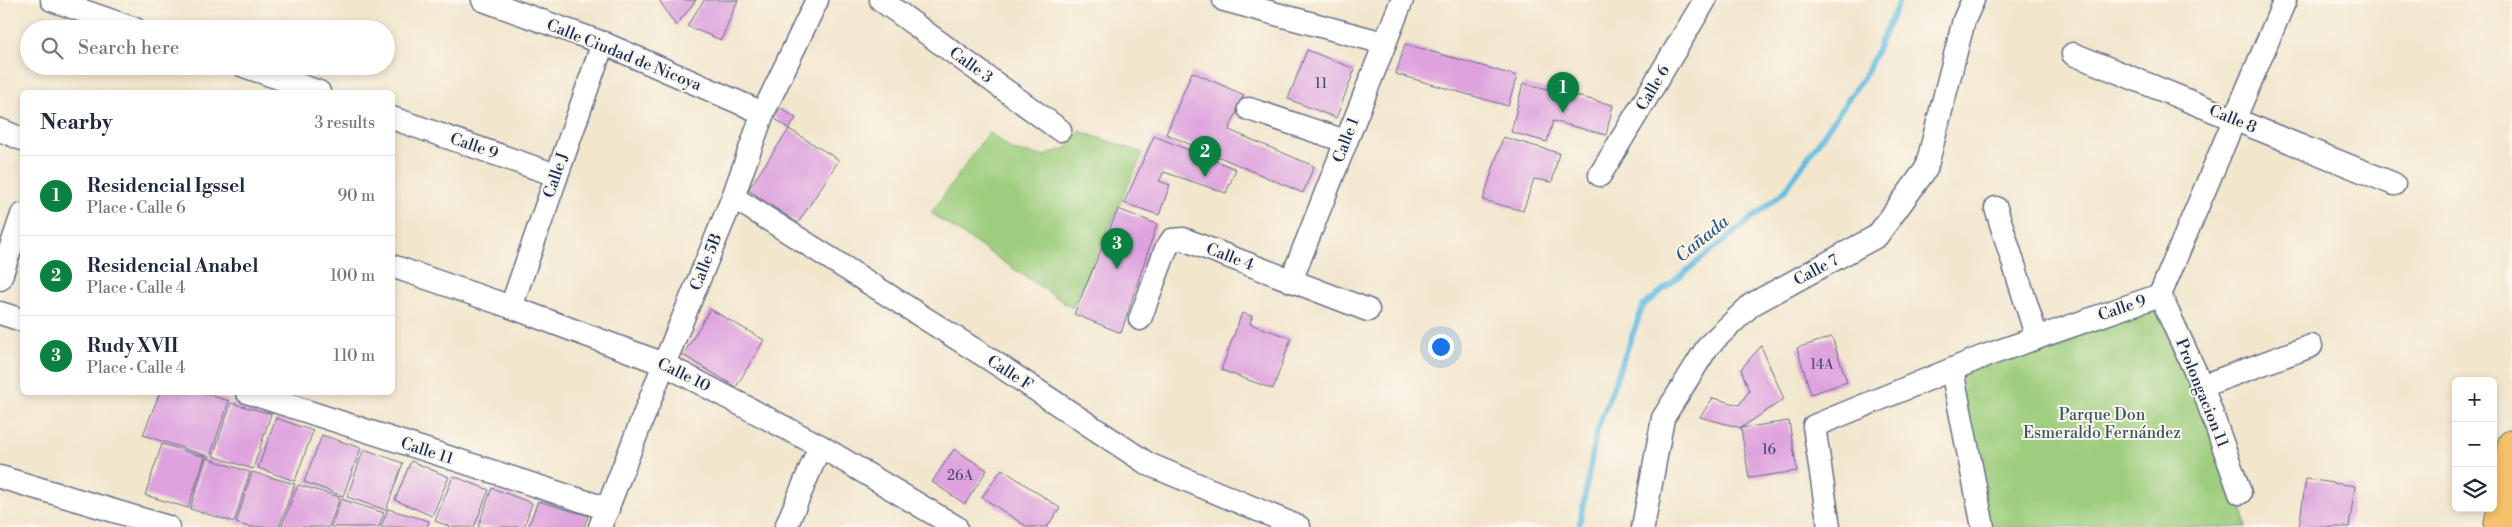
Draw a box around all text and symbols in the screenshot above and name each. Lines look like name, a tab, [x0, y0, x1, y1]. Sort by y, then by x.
street label: Calle Ciudad de Nicoya	[544, 15, 705, 96]
search box	[20, 20, 395, 75]
icon: search	[38, 34, 66, 62]
text: Search here	[78, 36, 179, 60]
street label: Calle 3	[945, 43, 997, 88]
street label: Calle 6	[1632, 61, 1675, 114]
pin: 1	[1547, 72, 1579, 113]
house number: 11	[1315, 75, 1327, 93]
street label: Calle 8	[2206, 100, 2260, 138]
text: Nearby	[40, 110, 113, 136]
text: 3 results	[314, 113, 375, 133]
street label: Calle 1	[1328, 114, 1364, 165]
street label: Calle 9	[447, 128, 501, 164]
pin: 2	[1189, 136, 1221, 177]
street label: Calle J	[539, 149, 573, 201]
text: Residencial Igssel	[87, 174, 245, 198]
text: 1	[52, 186, 60, 206]
text: 90 m	[337, 186, 375, 206]
text: Place · Calle 6	[87, 198, 186, 218]
water label: Cañada	[1670, 210, 1734, 268]
pin: 3	[1101, 228, 1133, 269]
street label: Calle 5B	[685, 230, 727, 294]
street label: Calle 4	[1203, 239, 1257, 275]
street label: Calle 7	[1790, 250, 1842, 290]
text: Residencial Anabel	[87, 254, 259, 278]
text: 2	[51, 266, 61, 286]
text: 100 m	[330, 266, 375, 286]
text: Place · Calle 4	[87, 278, 186, 298]
street label: Calle 9	[2095, 290, 2149, 326]
text: Rudy XVII	[87, 334, 178, 358]
your location	[1428, 334, 1454, 360]
street label: Prolongacion 11	[2171, 336, 2233, 451]
text: 3	[51, 346, 61, 366]
text: 110 m	[333, 346, 375, 366]
street label: Calle F	[983, 351, 1037, 395]
street label: Calle 10	[654, 354, 714, 396]
house number: 14A	[1810, 356, 1834, 374]
text: Place · Calle 4	[87, 358, 186, 378]
map controls	[2452, 377, 2497, 512]
button: +	[2452, 377, 2497, 422]
park label: Parque Don Esmeraldo Fernández	[2023, 405, 2181, 443]
button: −	[2452, 422, 2497, 467]
street label: Calle 11	[398, 433, 456, 469]
house number: 16	[1762, 441, 1777, 459]
house number: 26A	[947, 467, 973, 485]
button: layers	[2452, 467, 2497, 512]

